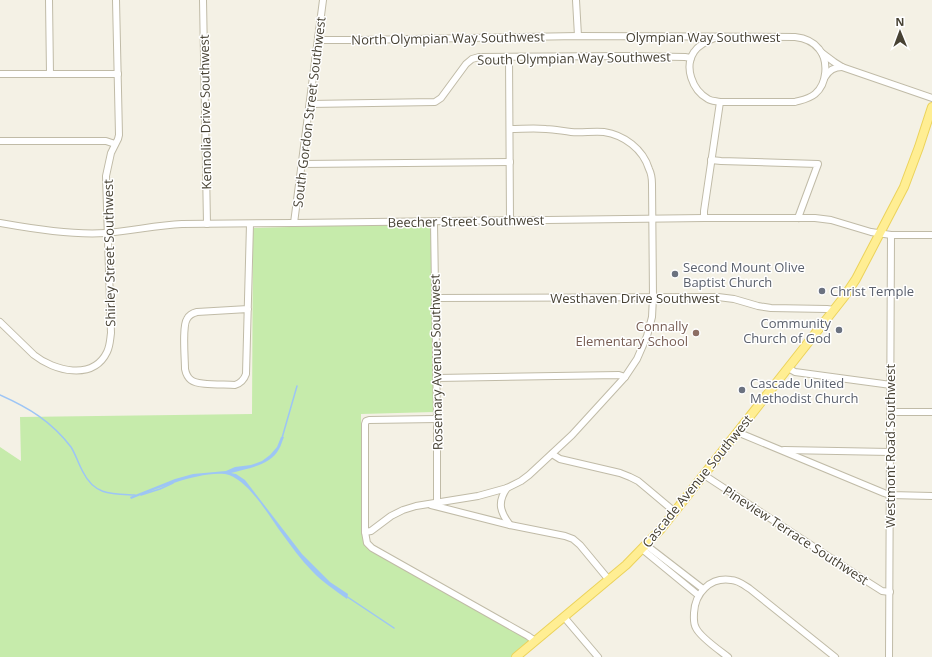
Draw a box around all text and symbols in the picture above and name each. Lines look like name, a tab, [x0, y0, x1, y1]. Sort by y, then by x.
north arrow	[880, 12, 920, 52]
text: N	[895, 14, 904, 29]
street label: South Gordon Street Southwest	[288, 15, 330, 208]
street label: North Olympian Way Southwest	[351, 27, 545, 49]
street label: Olympian Way Southwest	[626, 28, 781, 46]
street label: Kennolia Drive Southwest	[195, 34, 215, 190]
street label: South Olympian Way Southwest	[477, 47, 671, 69]
street label: Shirley Street Southwest	[99, 179, 119, 327]
street label: Beecher Street Southwest	[388, 211, 545, 231]
place label: Second Mount Olive Baptist Church	[683, 258, 805, 291]
marker: Second Mount Olive Baptist Church	[670, 269, 680, 279]
street label: Rosemary Avenue Southwest	[425, 273, 447, 450]
place label: Christ Temple	[830, 282, 914, 300]
marker: Christ Temple	[817, 286, 827, 296]
street label: Westhaven Drive Southwest	[550, 289, 720, 307]
place label: Community Church of God	[743, 314, 831, 347]
place label: Connally Elementary School	[576, 317, 688, 350]
marker: Community Church of God	[834, 325, 844, 335]
marker: Connally Elementary School	[691, 328, 701, 338]
street label: Westmont Road Southwest	[881, 364, 899, 528]
place label: Cascade United Methodist Church	[750, 374, 859, 407]
marker: Cascade United Methodist Church	[737, 385, 747, 395]
street label: Cascade Avenue Southwest	[638, 411, 756, 551]
street label: Pineview Terrace Southwest	[720, 481, 872, 589]

